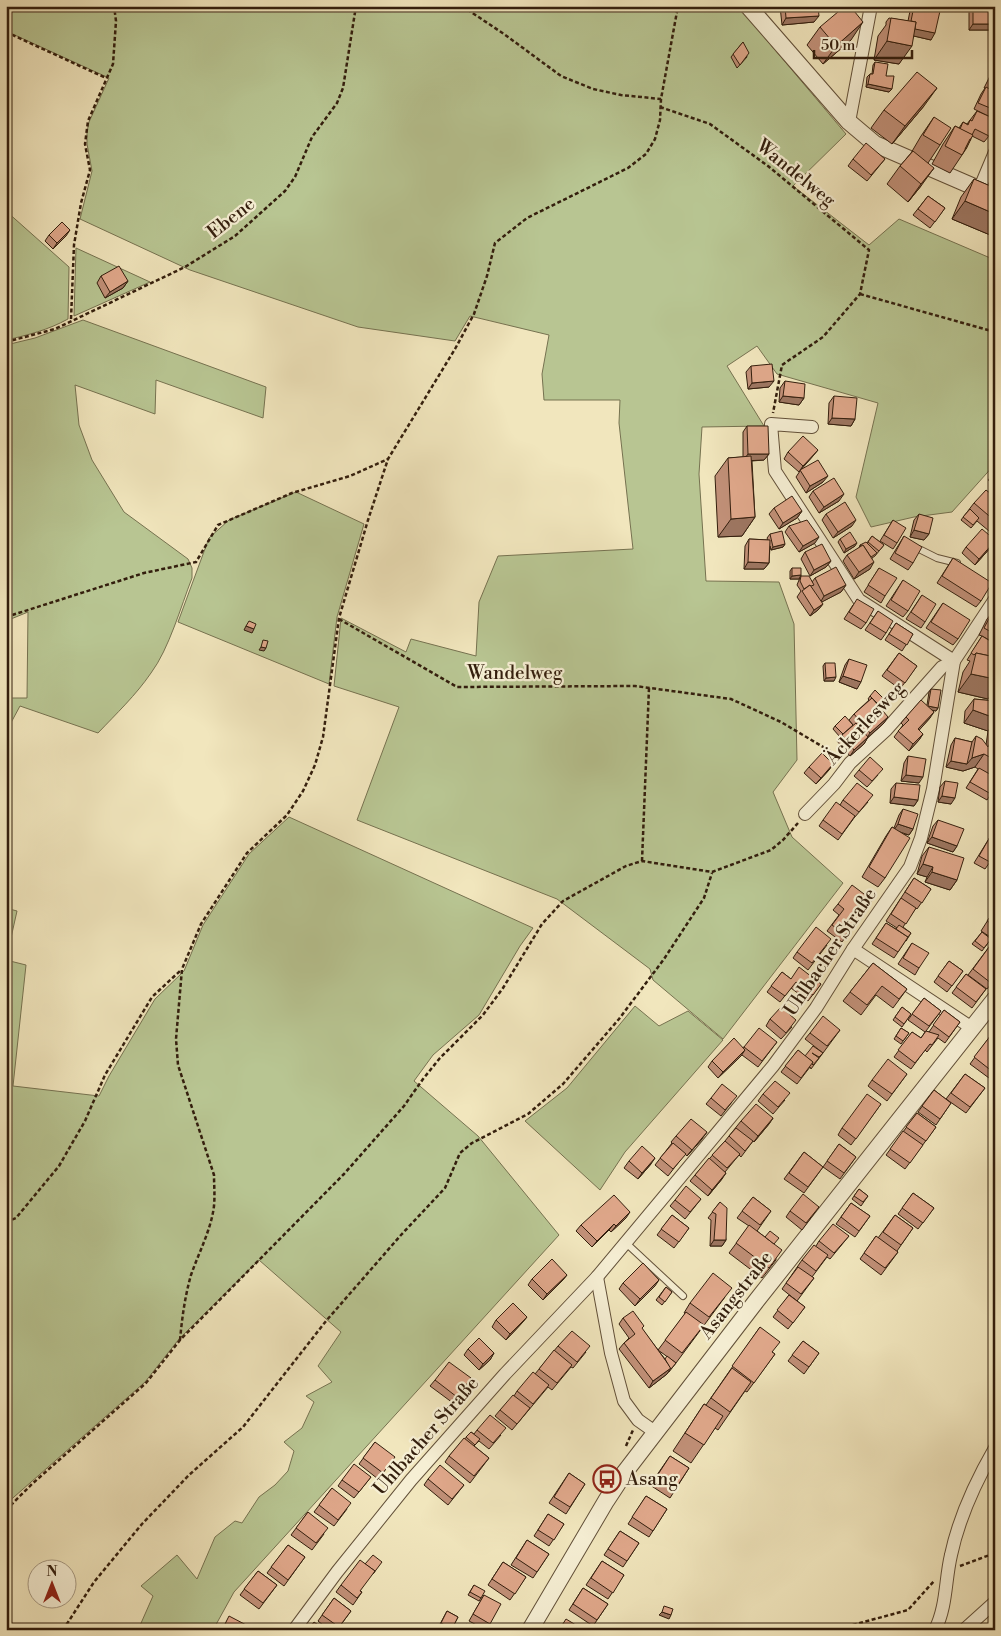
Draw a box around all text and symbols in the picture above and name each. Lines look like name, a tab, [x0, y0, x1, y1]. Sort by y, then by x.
scale bar	[814, 28, 911, 60]
text: 50 m	[821, 36, 855, 55]
street label: Wandelweg	[751, 133, 841, 212]
street label: Ebene	[202, 192, 260, 244]
street label: Wandelweg	[466, 661, 563, 685]
street label: Äckerlesweg	[819, 675, 910, 771]
street label: Uhlbacher Straße	[778, 883, 882, 1021]
street label: Asangstraße	[694, 1246, 778, 1345]
street label: Uhlbacher Straße	[368, 1372, 484, 1500]
bus stop icon: Asang	[592, 1464, 622, 1494]
place label: Asang	[625, 1467, 678, 1491]
north arrow	[28, 1558, 78, 1608]
text: N	[46, 1563, 58, 1581]

